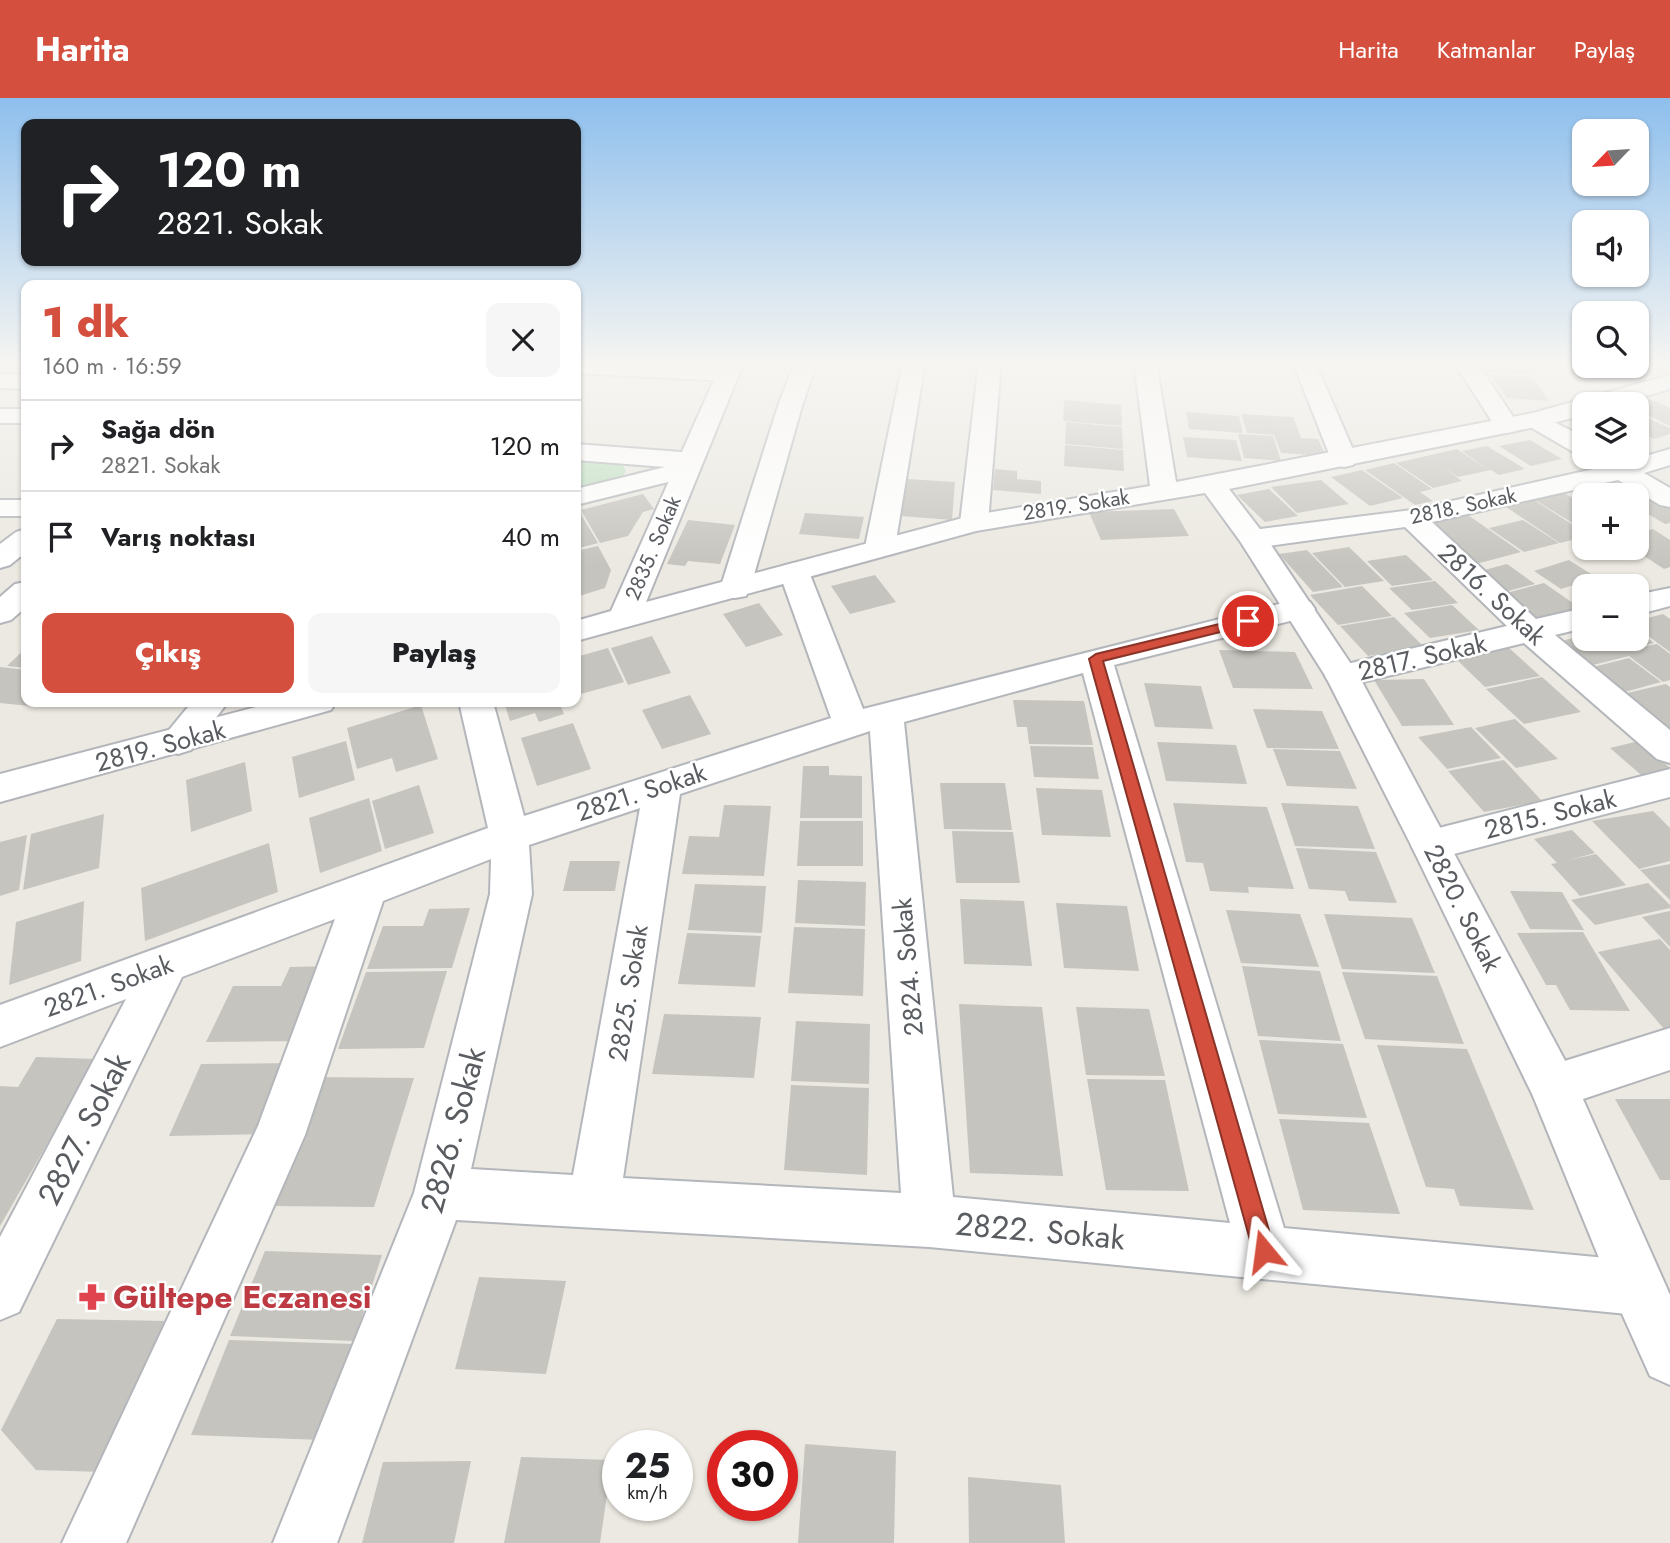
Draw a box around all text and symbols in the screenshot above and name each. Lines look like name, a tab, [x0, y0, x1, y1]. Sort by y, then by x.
text: Harita	[35, 26, 130, 73]
text: Harita	[1338, 32, 1399, 67]
text: Katmanlar	[1437, 32, 1536, 67]
text: Paylaş	[1574, 32, 1635, 67]
north arrow	[1572, 119, 1648, 196]
map controls	[1572, 119, 1649, 651]
text: 120 m	[157, 135, 301, 205]
icon: right	[42, 147, 133, 238]
text: 2821. Sokak	[157, 200, 323, 246]
button: sound	[1572, 210, 1649, 287]
text: 1 dk	[42, 292, 129, 353]
button: search	[1572, 301, 1649, 378]
button: close	[486, 303, 560, 377]
text: 160 m · 16:59	[42, 349, 182, 383]
button: layers	[1572, 392, 1649, 469]
text: Sağa dön	[101, 410, 215, 448]
icon: right	[42, 427, 80, 465]
text: 120 m	[490, 427, 560, 465]
text: 2821. Sokak	[101, 448, 220, 482]
street label: 2818. Sokak	[1407, 480, 1520, 532]
street label: 2819. Sokak	[1020, 482, 1132, 528]
button: +	[1572, 483, 1649, 560]
street label: 2835. Sokak	[618, 490, 689, 605]
icon: arrive	[42, 518, 80, 556]
text: Varış noktası	[101, 518, 256, 556]
text: 40 m	[501, 518, 560, 556]
street label: 2816. Sokak	[1430, 534, 1555, 654]
button: −	[1572, 574, 1649, 651]
pin	[1218, 591, 1278, 651]
icon: arrive	[1229, 602, 1267, 640]
button: Çıkış	[42, 613, 294, 693]
button: Paylaş	[308, 613, 560, 693]
street label: 2817. Sokak	[1354, 624, 1491, 690]
street label: 2819. Sokak	[91, 710, 230, 782]
street label: 2821. Sokak	[571, 753, 712, 831]
street label: 2815. Sokak	[1480, 779, 1621, 849]
street label: 2820. Sokak	[1415, 838, 1512, 979]
street label: 2824. Sokak	[883, 896, 933, 1038]
street label: 2825. Sokak	[598, 921, 658, 1064]
street label: 2821. Sokak	[38, 945, 178, 1027]
street label: 2826. Sokak	[409, 1041, 497, 1218]
street label: 2827. Sokak	[26, 1044, 142, 1213]
street label: 2822. Sokak	[953, 1201, 1128, 1261]
position arrow	[1227, 1214, 1301, 1288]
place label: Gültepe Eczanesi	[113, 1274, 372, 1320]
pharmacy icon: Gültepe Eczanesi	[77, 1282, 107, 1312]
speed limit sign: 30	[707, 1430, 798, 1521]
text: 25	[625, 1441, 670, 1491]
text: km/h	[627, 1480, 668, 1506]

